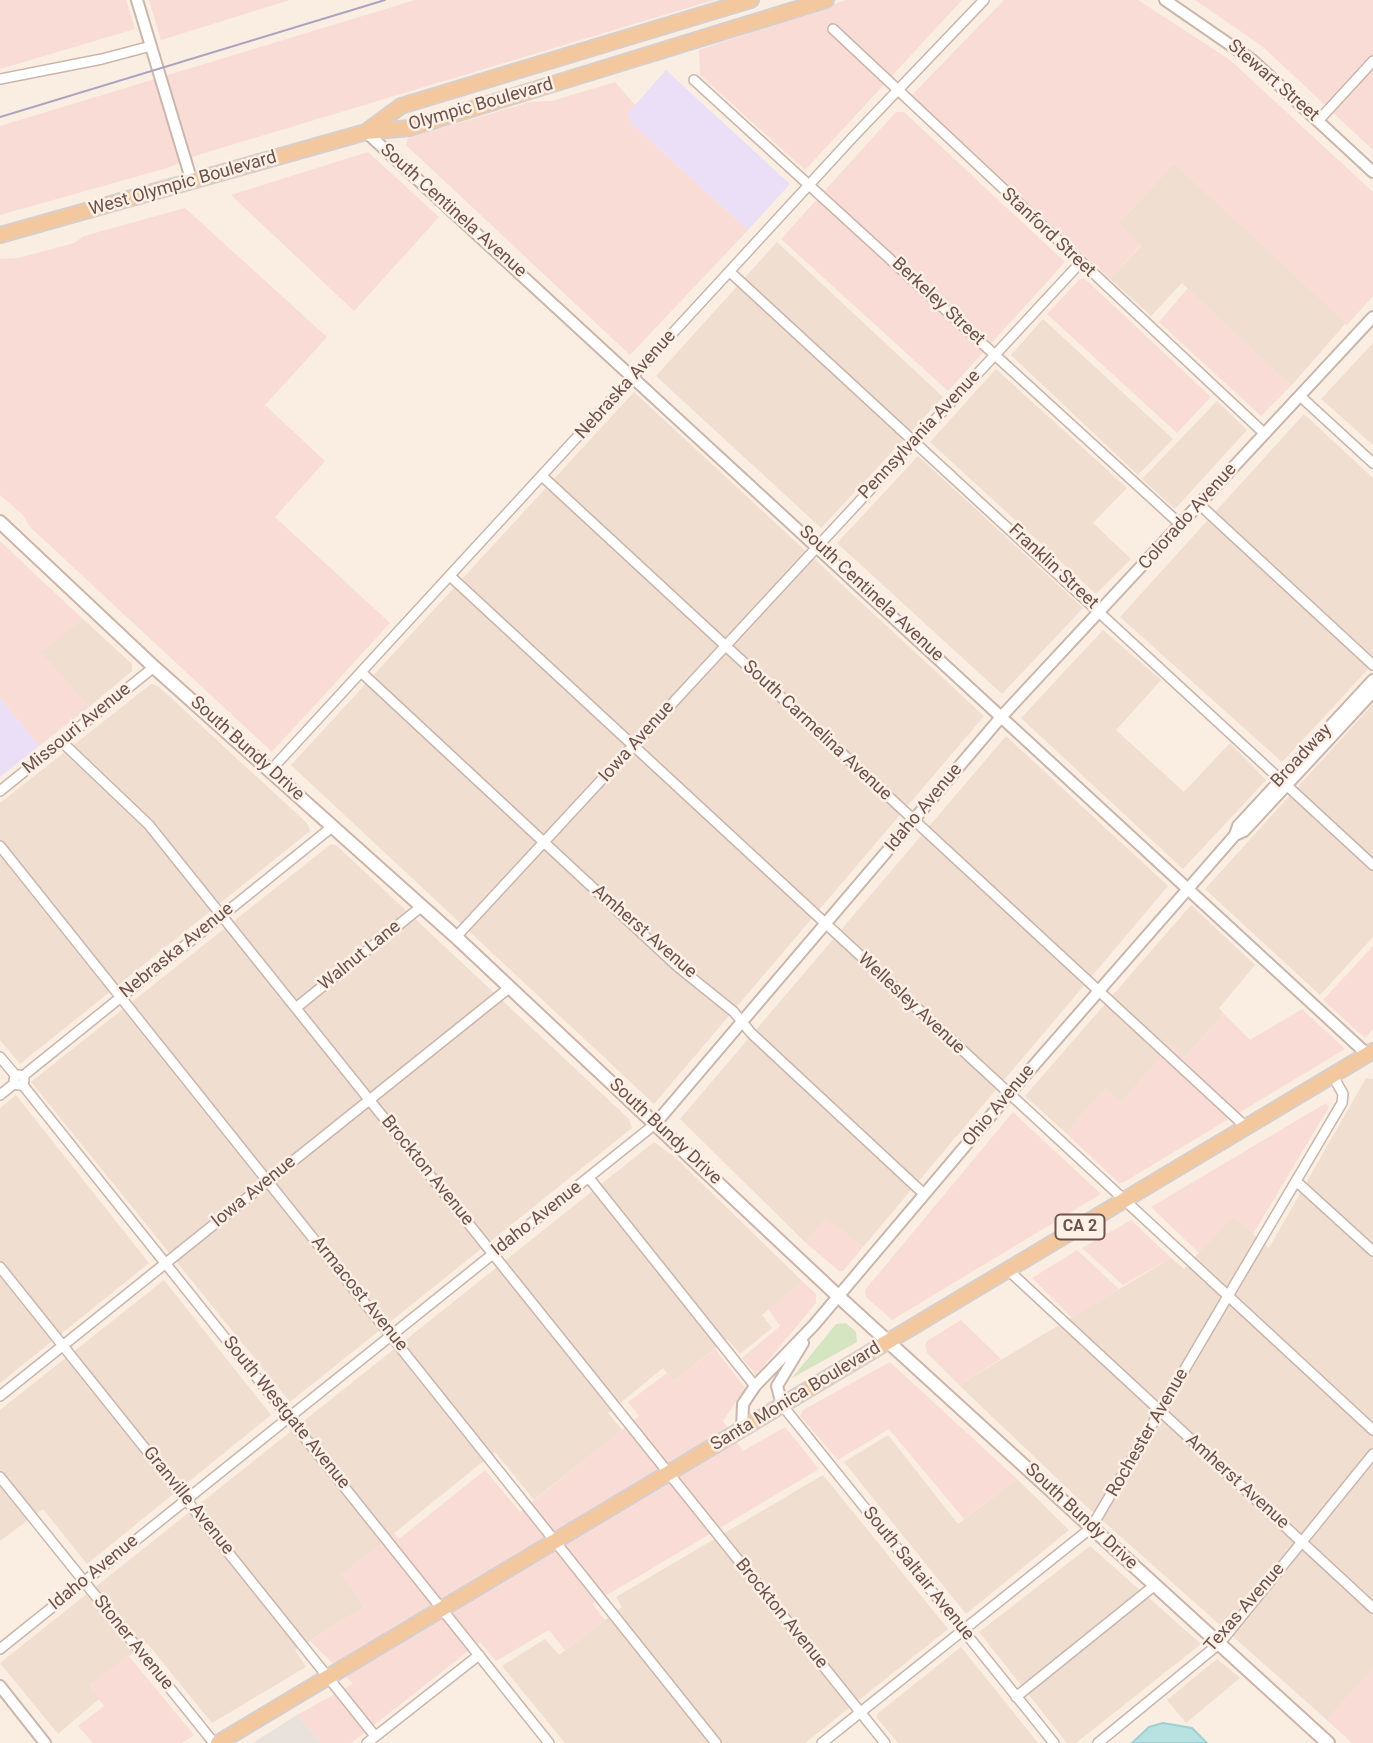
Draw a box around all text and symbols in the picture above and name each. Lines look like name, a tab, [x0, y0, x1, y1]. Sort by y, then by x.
street label: Stewart Street	[1223, 36, 1323, 126]
street label: Olympic Boulevard	[406, 74, 556, 136]
street label: South Centinela Avenue	[375, 140, 531, 282]
street label: West Olympic Boulevard	[87, 147, 279, 221]
street label: Stanford Street	[996, 184, 1100, 282]
street label: Berkeley Street	[887, 253, 989, 351]
street label: Nebraska Avenue	[571, 326, 681, 444]
street label: Pennsylvania Avenue	[855, 366, 985, 504]
street label: Colorado Avenue	[1135, 459, 1241, 575]
street label: Franklin Street	[1004, 520, 1102, 614]
street label: South Centinela Avenue	[794, 521, 948, 667]
street label: South Carmelina Avenue	[738, 656, 896, 806]
street label: Missouri Avenue	[19, 679, 135, 779]
street label: South Bundy Drive	[186, 692, 308, 806]
street label: Iowa Avenue	[595, 697, 679, 787]
street label: Broadway	[1267, 720, 1337, 792]
street label: Idaho Avenue	[881, 760, 967, 856]
street label: Amherst Avenue	[587, 881, 701, 983]
street label: Nebraska Avenue	[116, 899, 238, 1003]
street label: Walnut Lane	[315, 916, 405, 996]
street label: Wellesley Avenue	[853, 949, 969, 1059]
street label: Ohio Avenue	[959, 1061, 1039, 1151]
street label: South Bundy Drive	[604, 1074, 726, 1190]
street label: Brockton Avenue	[376, 1112, 478, 1230]
street label: Iowa Avenue	[208, 1152, 300, 1232]
street label: Idaho Avenue	[488, 1177, 586, 1261]
road number: CA 2	[1056, 1214, 1104, 1240]
street label: Armacost Avenue	[306, 1232, 412, 1356]
street label: South Westgate Avenue	[218, 1332, 354, 1494]
street label: Santa Monica Boulevard	[707, 1338, 885, 1456]
street label: Rochester Avenue	[1103, 1365, 1193, 1501]
street label: Amherst Avenue	[1181, 1430, 1293, 1534]
street label: Granville Avenue	[138, 1443, 238, 1559]
street label: South Bundy Drive	[1020, 1459, 1142, 1575]
street label: South Saltair Avenue	[858, 1503, 978, 1645]
street label: Idaho Avenue	[45, 1531, 143, 1615]
street label: Brockton Avenue	[730, 1555, 832, 1673]
street label: Texas Avenue	[1201, 1559, 1289, 1657]
street label: Stoner Avenue	[88, 1591, 178, 1695]

